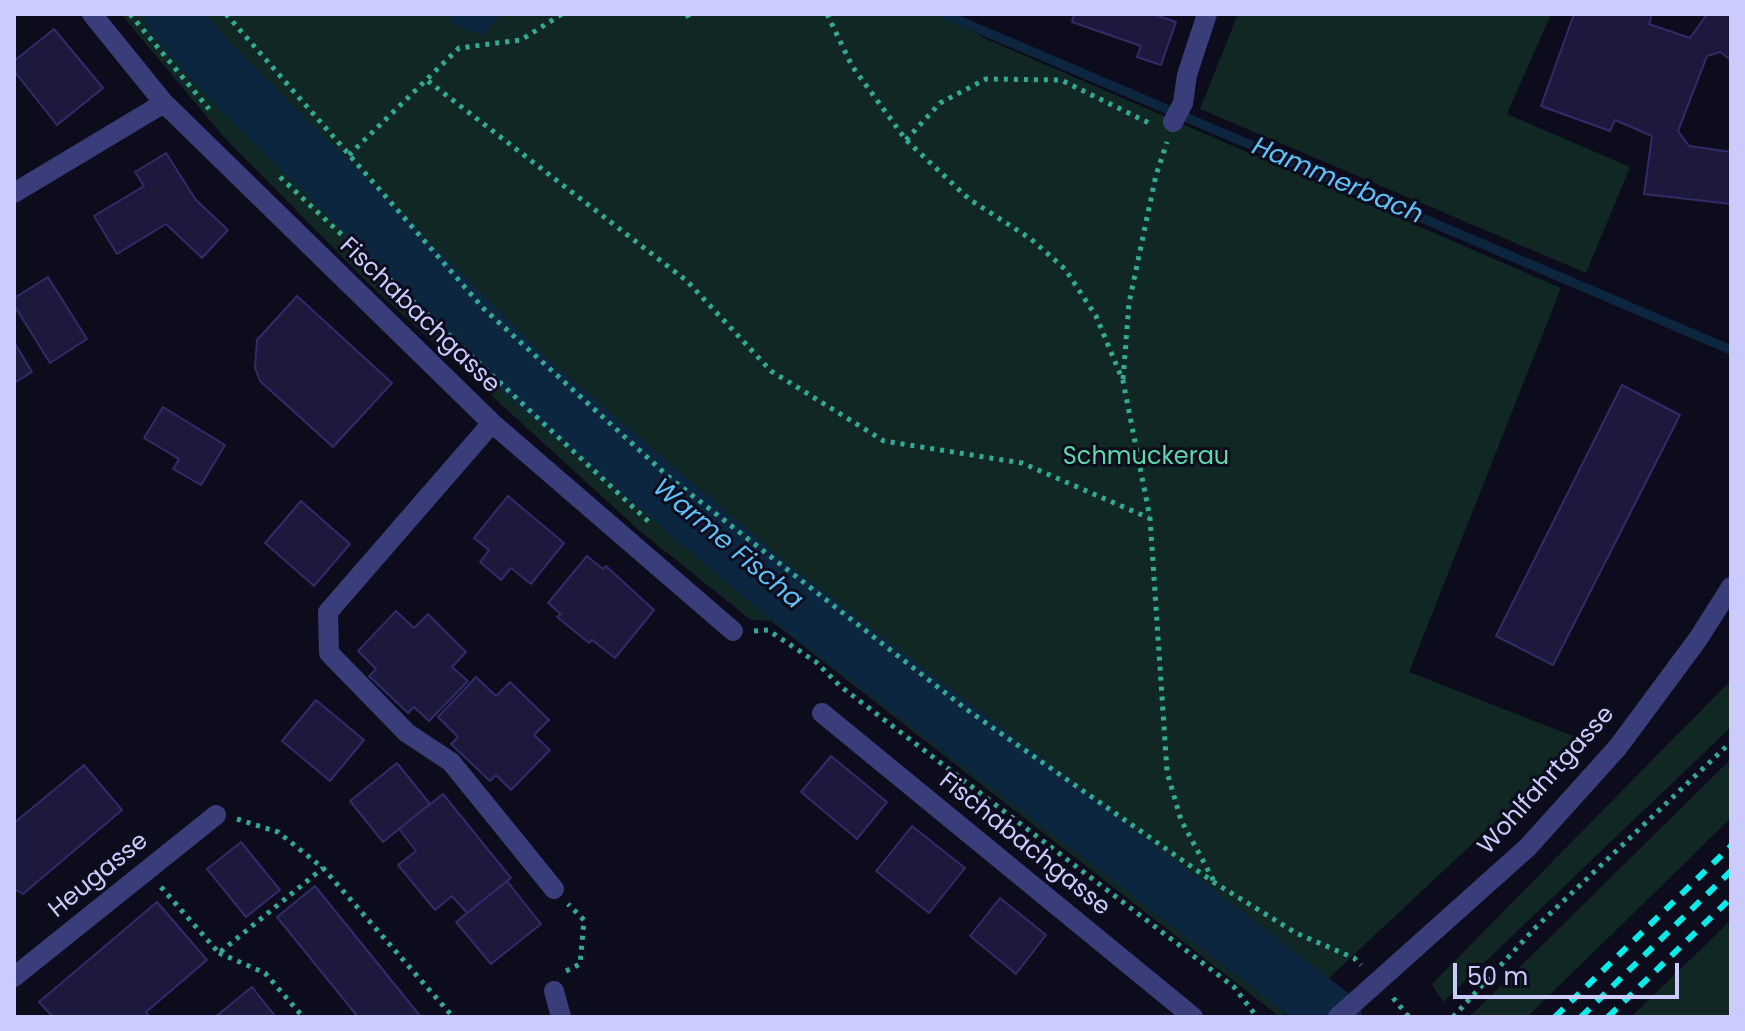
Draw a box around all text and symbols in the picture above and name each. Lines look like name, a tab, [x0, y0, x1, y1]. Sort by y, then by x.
water label: Hammerbach	[1247, 132, 1427, 232]
street label: Fischabachgasse	[333, 232, 505, 400]
park label: Schmuckerau	[1063, 444, 1229, 472]
water label: Warme Fischa	[646, 473, 808, 617]
street label: Wohlfahrtgasse	[1473, 701, 1621, 861]
street label: Fischabachgasse	[933, 767, 1115, 923]
street label: Heugasse	[44, 827, 154, 925]
scale bar	[1457, 947, 1683, 997]
text: 50 m	[1467, 960, 1528, 993]

